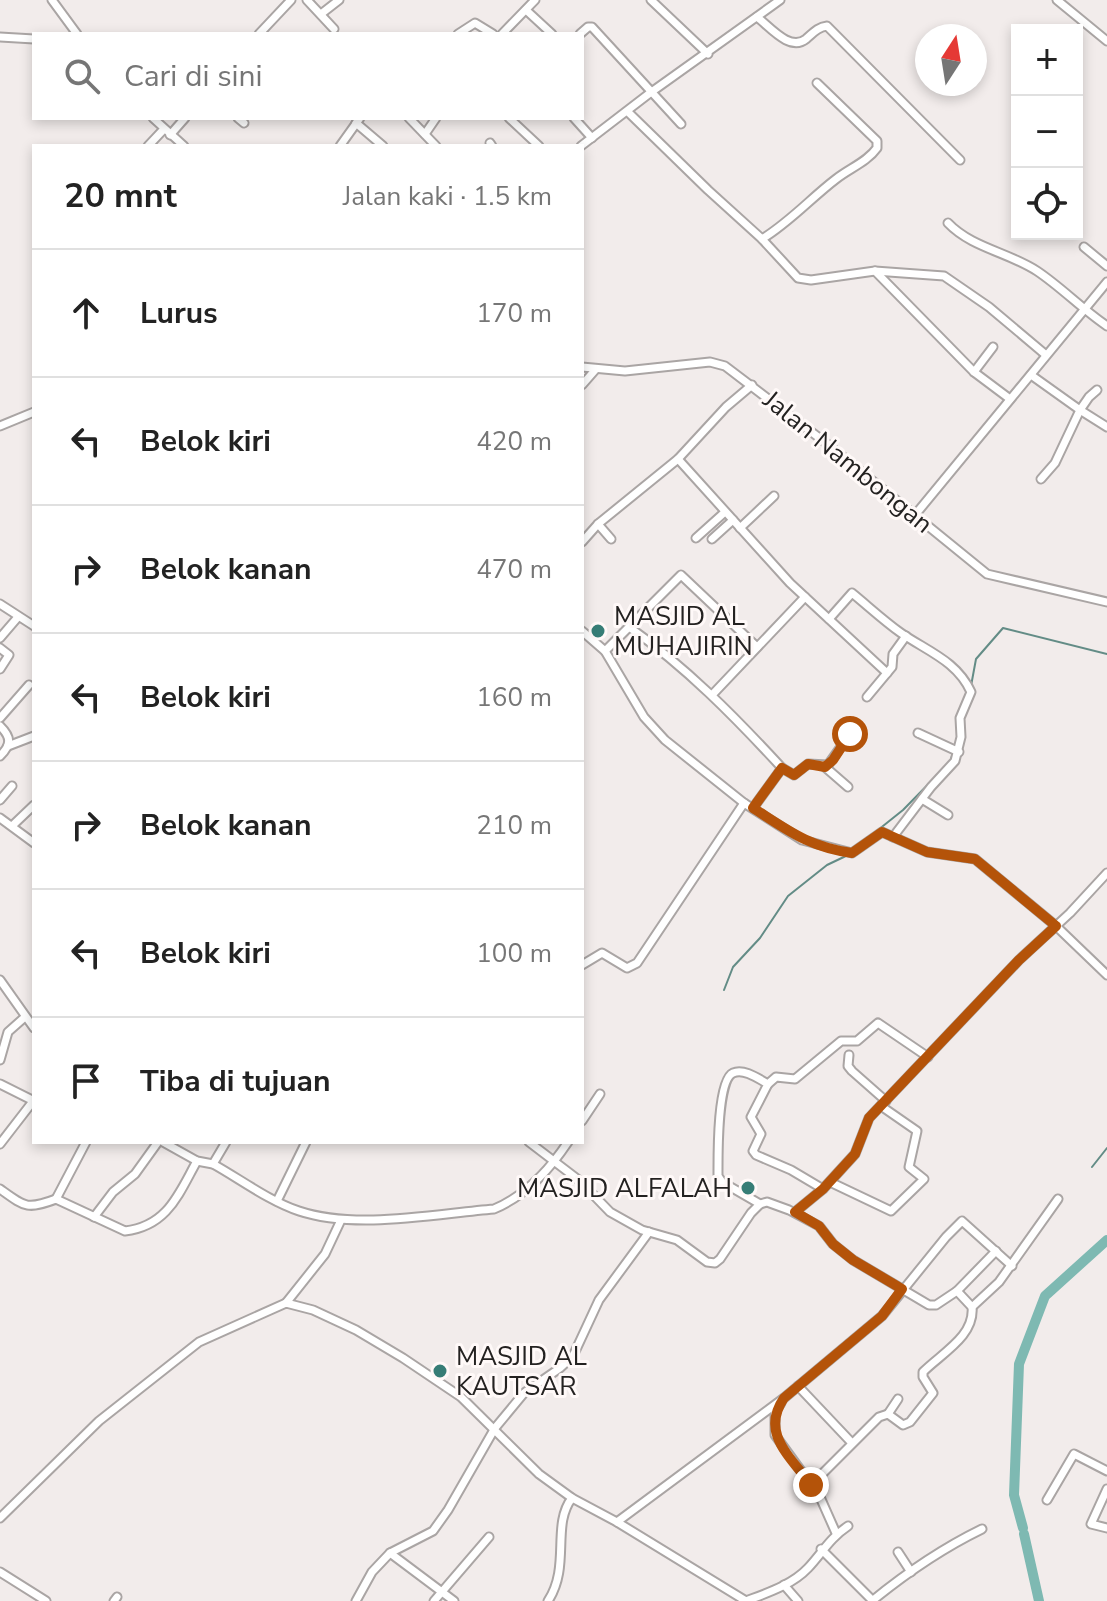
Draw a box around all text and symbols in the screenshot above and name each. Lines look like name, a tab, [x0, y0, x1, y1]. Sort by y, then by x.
north arrow	[915, 24, 987, 96]
map controls	[1011, 24, 1083, 240]
button: +	[1011, 24, 1083, 96]
search box	[32, 32, 584, 120]
icon: search	[60, 54, 104, 98]
text: Cari di sini	[124, 56, 263, 97]
button: −	[1011, 96, 1083, 168]
button: locate	[1011, 168, 1083, 240]
text: 20 mnt	[64, 173, 177, 219]
text: Jalan kaki · 1.5 km	[343, 179, 552, 214]
icon: ahead	[64, 291, 108, 335]
text: Lurus	[140, 293, 218, 334]
text: 170 m	[476, 296, 552, 331]
street label: Jalan Nambongan	[755, 382, 940, 541]
icon: left	[64, 419, 108, 463]
text: Belok kiri	[140, 421, 271, 462]
text: 420 m	[476, 424, 552, 459]
icon: right	[64, 547, 108, 591]
text: Belok kanan	[140, 549, 312, 590]
text: 470 m	[476, 552, 552, 587]
place label: MASJID AL MUHAJIRIN	[614, 599, 753, 664]
marker: MASJID AL MUHAJIRIN	[589, 622, 607, 640]
icon: left	[64, 675, 108, 719]
text: Belok kiri	[140, 677, 271, 718]
text: 160 m	[476, 680, 552, 715]
route start	[832, 716, 868, 752]
icon: right	[64, 803, 108, 847]
text: Belok kanan	[140, 805, 312, 846]
text: 210 m	[476, 808, 552, 843]
icon: left	[64, 931, 108, 975]
text: Belok kiri	[140, 933, 271, 974]
text: 100 m	[476, 936, 552, 971]
icon: arrive	[64, 1059, 108, 1103]
text: Tiba di tujuan	[140, 1061, 331, 1102]
place label: MASJID ALFALAH	[517, 1171, 732, 1206]
marker: MASJID ALFALAH	[739, 1179, 757, 1197]
place label: MASJID AL KAUTSAR	[456, 1339, 587, 1404]
marker: MASJID AL KAUTSAR	[431, 1362, 449, 1380]
route end	[793, 1467, 829, 1503]

